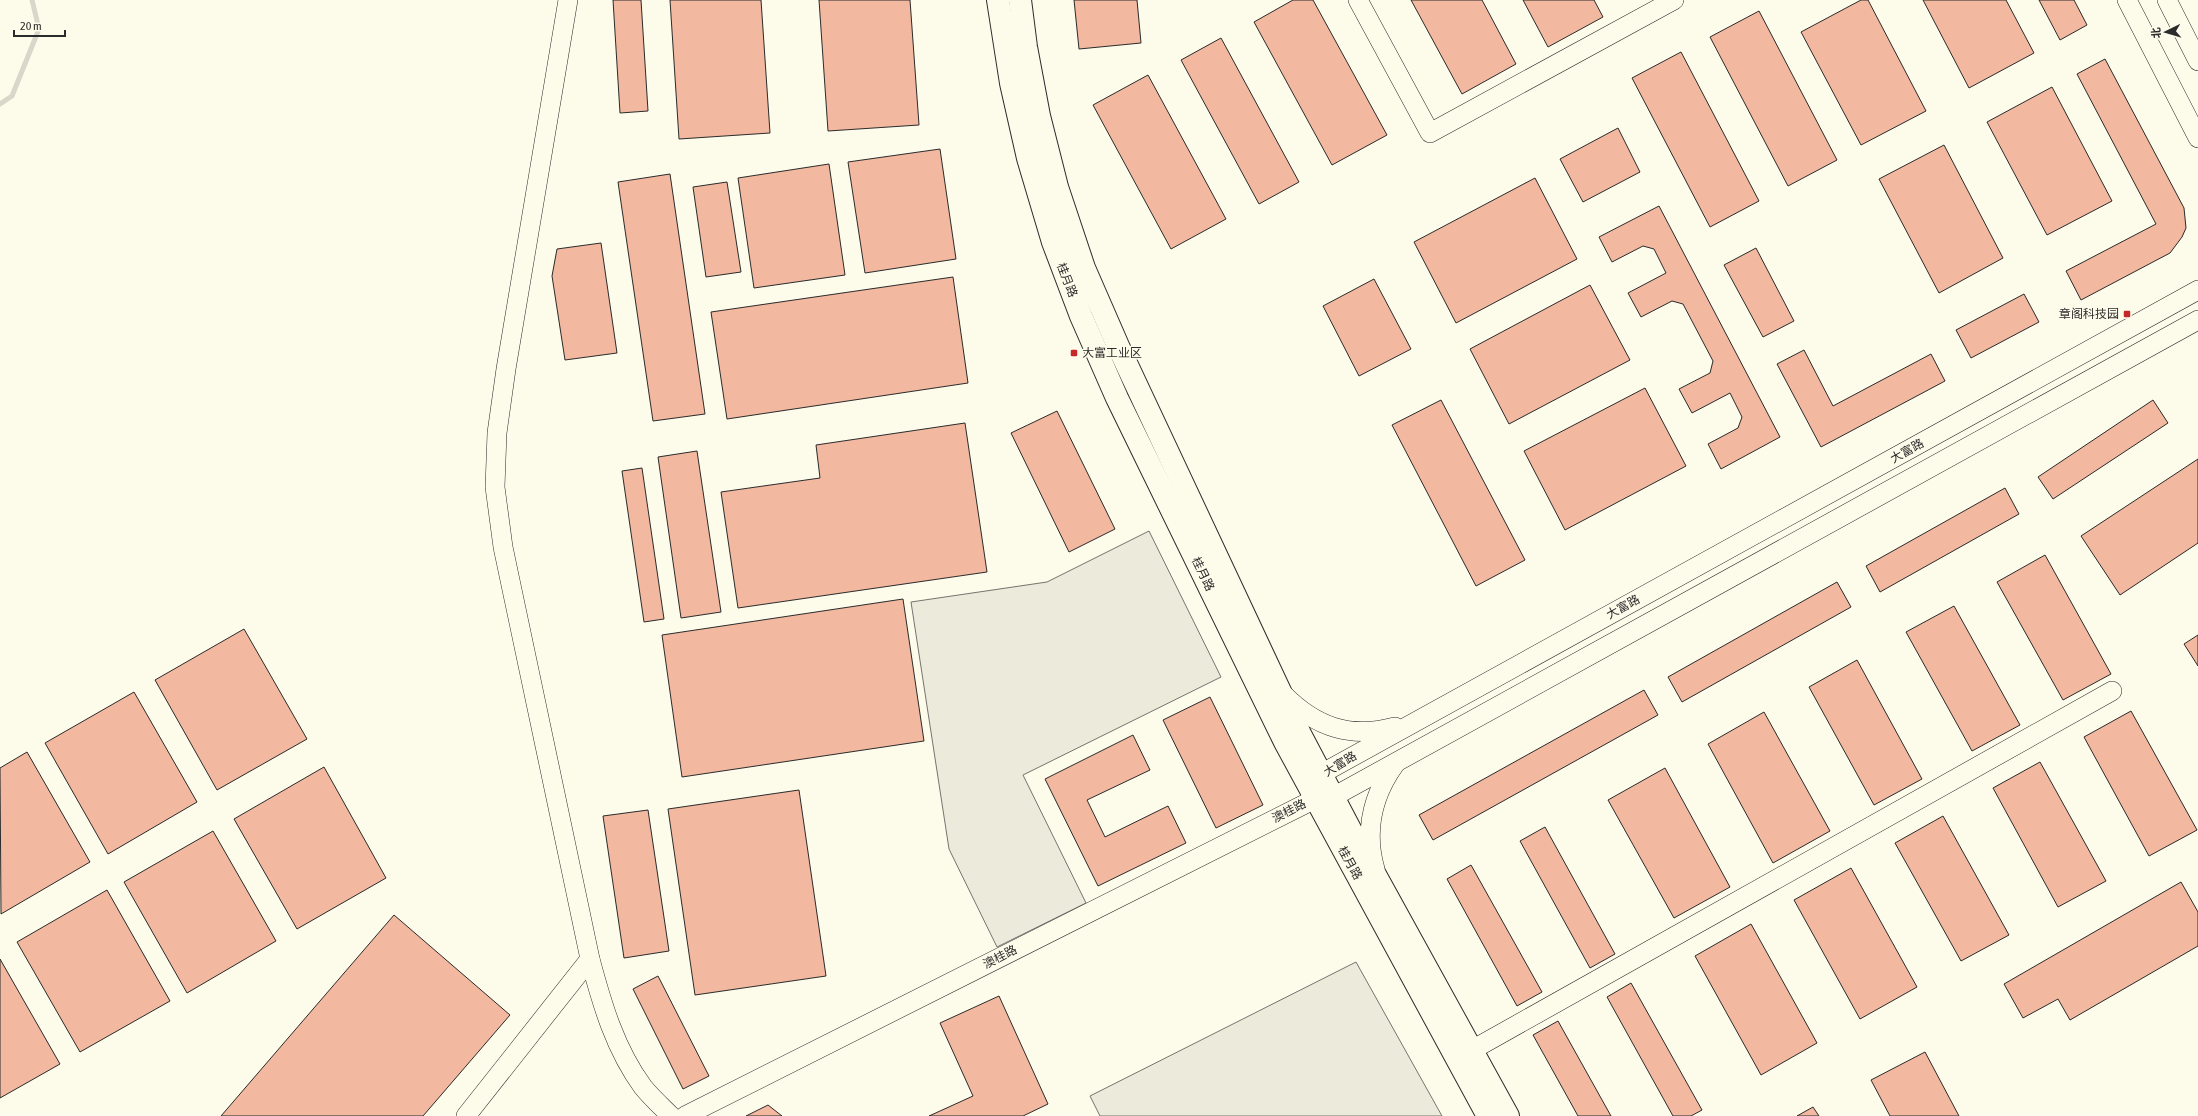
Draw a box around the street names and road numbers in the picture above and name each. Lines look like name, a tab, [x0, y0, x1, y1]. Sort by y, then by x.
street label: 桂月路	[1054, 261, 1080, 299]
street label: 大富路	[1888, 436, 1926, 466]
street label: 桂月路	[1189, 555, 1217, 593]
street label: 大富路	[1604, 592, 1642, 622]
street label: 大富路	[1321, 749, 1359, 779]
street label: 澳桂路	[1270, 797, 1308, 825]
street label: 桂月路	[1335, 844, 1365, 882]
street label: 澳桂路	[981, 943, 1019, 971]

